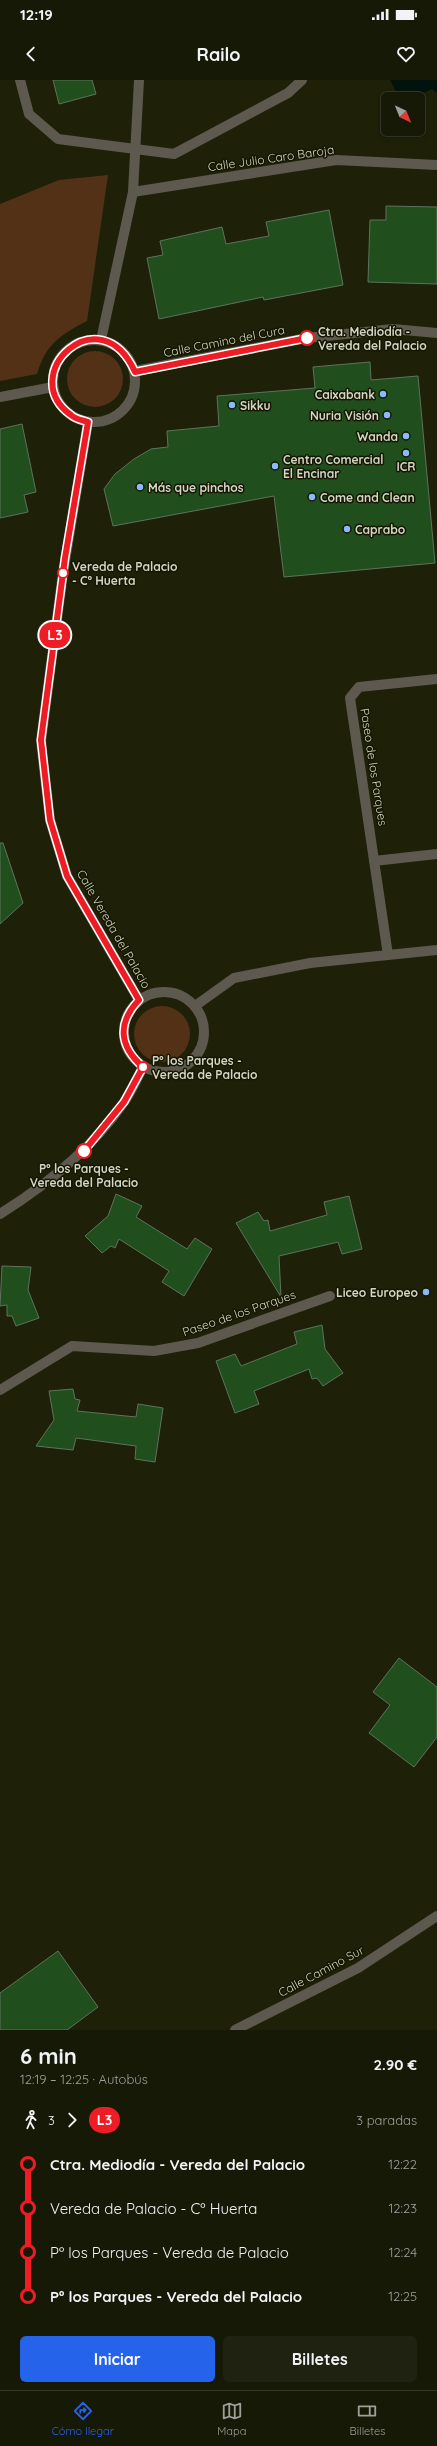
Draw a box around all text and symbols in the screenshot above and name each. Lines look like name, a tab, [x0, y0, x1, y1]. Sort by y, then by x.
text: 12:19	[20, 5, 53, 24]
icon: back	[20, 43, 42, 65]
text: Railo	[197, 43, 240, 66]
icon: heart	[395, 43, 417, 65]
north arrow	[381, 92, 425, 136]
map controls	[381, 92, 425, 136]
street label: Calle Julio Caro Baroja	[207, 142, 335, 174]
street label: Calle Camino del Cura	[162, 322, 286, 360]
place label: Ctra. Mediodía - Vereda del Palacio	[318, 324, 427, 353]
marker: Ctra. Mediodía - Vereda del Palacio	[299, 330, 315, 346]
place label: Caixabank	[315, 387, 375, 402]
marker: Caixabank	[378, 389, 388, 399]
place label: Sikku	[240, 398, 271, 413]
marker: Sikku	[227, 400, 237, 410]
place label: Nuria Visión	[310, 408, 379, 423]
marker: Nuria Visión	[382, 410, 392, 420]
place label: Wanda	[357, 429, 398, 444]
marker: Wanda	[401, 431, 411, 441]
marker: ICR	[401, 448, 411, 458]
place label: Centro Comercial El Encinar	[283, 452, 383, 481]
place label: ICR	[396, 459, 416, 474]
marker: Centro Comercial El Encinar	[270, 461, 280, 471]
place label: Más que pinchos	[148, 480, 244, 495]
marker: Más que pinchos	[135, 482, 145, 492]
place label: Come and Clean	[320, 490, 415, 505]
marker: Come and Clean	[307, 492, 317, 502]
place label: Caprabo	[355, 522, 406, 537]
marker: Caprabo	[342, 524, 352, 534]
place label: Vereda de Palacio - Cº Huerta	[72, 559, 178, 588]
marker: Vereda de Palacio - Cº Huerta	[57, 567, 69, 579]
line badge: L3	[37, 622, 73, 648]
text: L3	[47, 626, 63, 644]
street label: Paseo de los Parques	[357, 707, 391, 827]
street label: Calle Vereda del Palacio	[74, 867, 154, 991]
place label: Pº los Parques - Vereda de Palacio	[152, 1053, 258, 1082]
marker: Pº los Parques - Vereda de Palacio	[137, 1061, 149, 1073]
marker: Pº los Parques - Vereda del Palacio	[76, 1143, 92, 1159]
place label: Pº los Parques - Vereda del Palacio	[30, 1161, 139, 1190]
place label: Liceo Europeo	[336, 1285, 419, 1300]
street label: Paseo de los Parques	[180, 1286, 298, 1339]
marker: Liceo Europeo	[421, 1287, 431, 1297]
street label: Calle Camino Sur	[276, 1942, 367, 2000]
text: 6 min	[20, 2042, 77, 2070]
text: 2.90 €	[373, 2055, 417, 2074]
text: 12:19 – 12:25 · Autobús	[20, 2071, 148, 2087]
icon: walk	[20, 2109, 42, 2131]
icon: forward	[61, 2109, 83, 2131]
text: L3	[97, 2111, 112, 2129]
text: 3	[48, 2112, 55, 2128]
text: 3 paradas	[356, 2112, 417, 2128]
text: Ctra. Mediodía - Vereda del Palacio	[50, 2155, 305, 2174]
text: 12:22	[388, 2156, 417, 2172]
text: Vereda de Palacio - Cº Huerta	[50, 2199, 257, 2218]
text: 12:23	[389, 2200, 417, 2216]
text: Pº los Parques - Vereda de Palacio	[50, 2243, 289, 2262]
text: 12:24	[389, 2244, 417, 2260]
text: Pº los Parques - Vereda del Palacio	[50, 2287, 302, 2306]
text: 12:25	[388, 2288, 417, 2304]
button: Iniciar	[20, 2336, 215, 2382]
button: Billetes	[223, 2336, 417, 2382]
tab: Cómo llegar	[52, 2400, 114, 2438]
tab: Mapa	[217, 2400, 246, 2438]
tab: Billetes	[350, 2400, 385, 2438]

